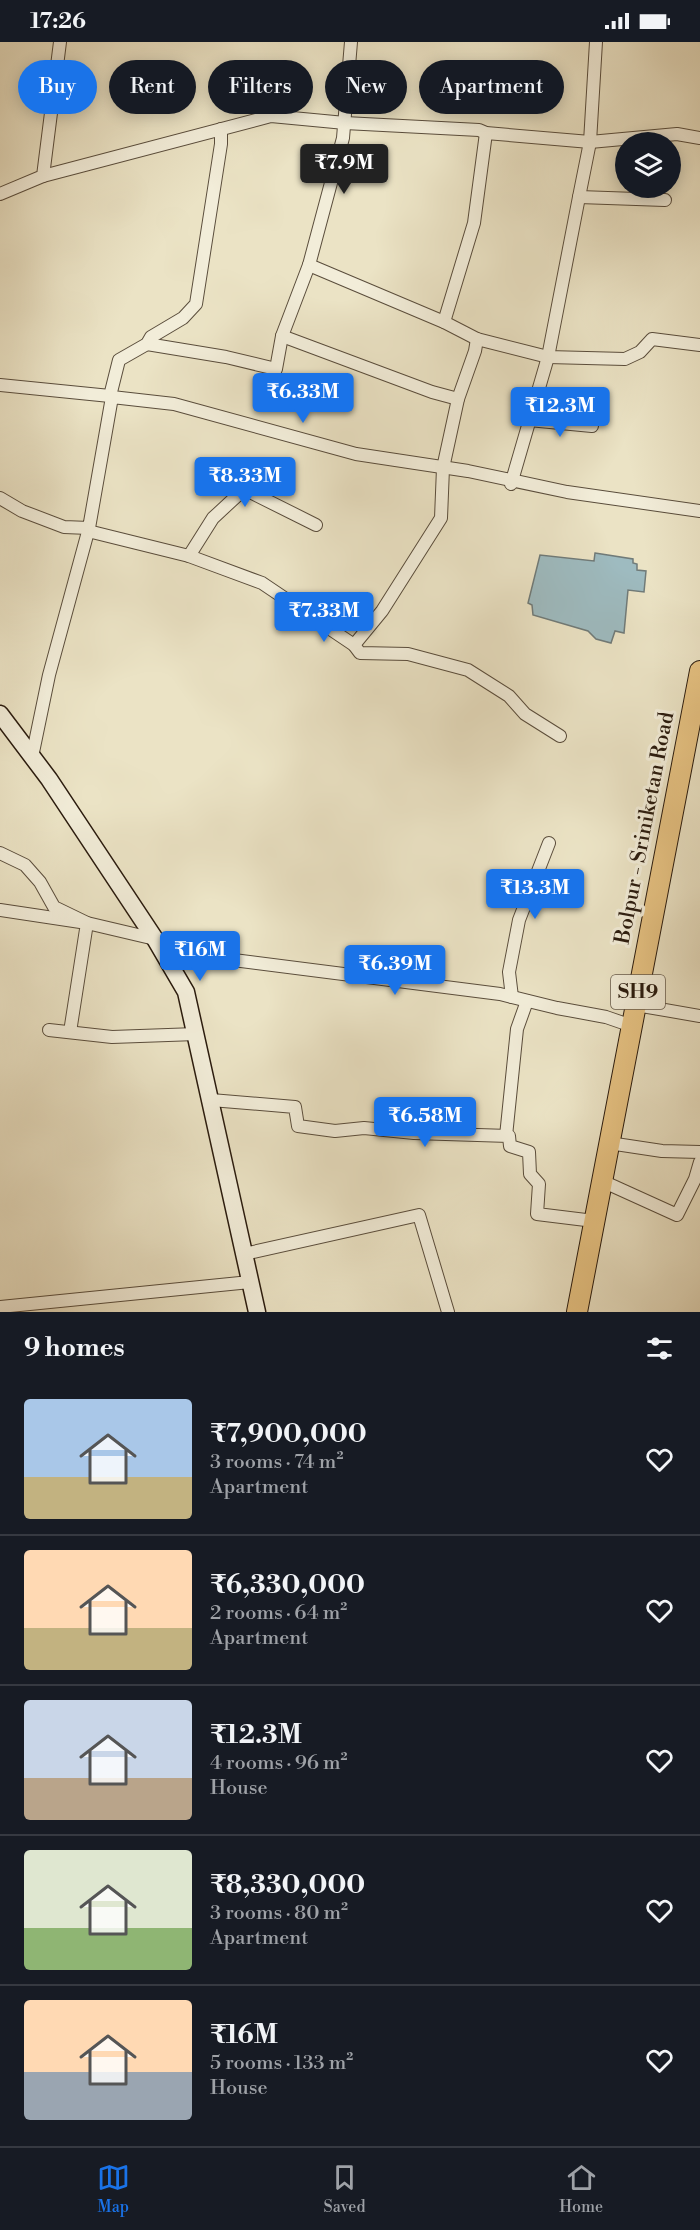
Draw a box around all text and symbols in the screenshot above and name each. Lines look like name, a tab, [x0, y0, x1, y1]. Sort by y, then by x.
text: 17:26	[30, 8, 86, 35]
chip: Buy	[18, 60, 97, 114]
chip: Rent	[109, 60, 196, 114]
chip: Filters	[208, 60, 313, 114]
chip: New	[325, 60, 407, 114]
chip: Apartment	[419, 60, 564, 114]
map controls	[615, 132, 681, 198]
button: layers	[615, 132, 681, 198]
pin: ₹7.9M	[302, 144, 386, 195]
text: ₹7.9M	[314, 151, 374, 176]
pin: ₹6.33M	[254, 373, 352, 424]
text: ₹6.33M	[267, 380, 339, 405]
pin: ₹12.3M	[511, 387, 609, 438]
text: ₹12.3M	[525, 394, 595, 419]
pin: ₹8.33M	[196, 457, 294, 508]
text: ₹8.33M	[209, 464, 281, 489]
pin: ₹7.33M	[275, 592, 373, 643]
text: ₹7.33M	[288, 599, 360, 624]
street label: Bolpur - Sriniketan Road	[610, 710, 680, 947]
pin: ₹13.3M	[486, 869, 584, 920]
text: ₹13.3M	[500, 876, 570, 901]
pin: ₹16M	[164, 931, 236, 982]
text: ₹16M	[174, 938, 226, 963]
pin: ₹6.39M	[346, 945, 444, 996]
text: ₹6.39M	[358, 952, 432, 977]
road number: SH9	[611, 975, 665, 1009]
pin: ₹6.58M	[376, 1097, 474, 1148]
text: ₹6.58M	[388, 1104, 462, 1129]
text: 9 homes	[24, 1332, 125, 1364]
icon: filters	[643, 1332, 676, 1365]
text: ₹7,900,000	[210, 1418, 367, 1450]
icon: home	[72, 1423, 144, 1495]
icon: heart	[643, 1443, 676, 1476]
text: 3 rooms · 74 m²	[210, 1450, 343, 1475]
text: Apartment	[210, 1475, 308, 1500]
text: ₹6,330,000	[210, 1569, 365, 1601]
icon: home	[72, 1574, 144, 1646]
icon: heart	[643, 1594, 676, 1627]
text: 2 rooms · 64 m²	[210, 1601, 347, 1626]
text: Apartment	[210, 1626, 308, 1651]
text: ₹12.3M	[210, 1719, 302, 1751]
icon: home	[72, 1724, 144, 1796]
icon: heart	[643, 1744, 676, 1777]
text: 4 rooms · 96 m²	[210, 1751, 348, 1776]
text: House	[210, 1776, 268, 1801]
text: ₹8,330,000	[210, 1869, 365, 1901]
icon: home	[72, 1874, 144, 1946]
icon: heart	[643, 1894, 676, 1927]
text: 3 rooms · 80 m²	[210, 1901, 348, 1926]
text: Apartment	[210, 1926, 308, 1951]
text: ₹16M	[210, 2019, 278, 2051]
icon: home	[72, 2024, 144, 2096]
icon: heart	[643, 2044, 676, 2077]
text: 5 rooms · 133 m²	[210, 2051, 353, 2076]
text: House	[210, 2076, 268, 2101]
tab: Map	[97, 2161, 130, 2217]
tab: Saved	[324, 2161, 366, 2217]
tab: Home	[559, 2161, 603, 2217]

